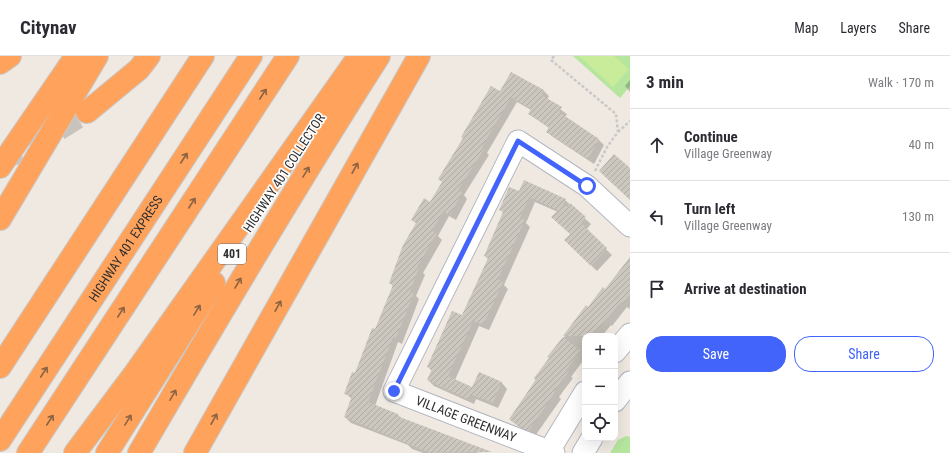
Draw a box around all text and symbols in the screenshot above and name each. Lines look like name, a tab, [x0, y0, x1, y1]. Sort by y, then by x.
text: Citynav	[20, 16, 77, 39]
text: Map	[794, 20, 818, 36]
text: Layers	[840, 20, 877, 36]
text: Share	[899, 20, 930, 36]
text: 3 min	[646, 72, 684, 92]
text: Walk · 170 m	[868, 75, 934, 90]
one-way arrow	[259, 89, 267, 100]
street label: HIGHWAY 401 COLLECTOR	[240, 111, 328, 235]
text: Continue	[684, 128, 738, 146]
icon: ahead	[646, 134, 668, 156]
text: 40 m	[908, 137, 934, 152]
text: Village Greenway	[684, 146, 772, 161]
one-way arrow	[180, 153, 188, 164]
one-way arrow	[352, 162, 360, 174]
one-way arrow	[302, 167, 310, 178]
route start	[578, 177, 596, 195]
street label: HIGHWAY 401 EXPRESS	[85, 192, 165, 304]
one-way arrow	[188, 198, 196, 209]
text: Turn left	[684, 200, 735, 218]
icon: left	[646, 206, 668, 228]
text: 130 m	[902, 209, 934, 224]
text: Village Greenway	[684, 218, 772, 233]
road number: 401	[218, 244, 246, 264]
one-way arrow	[235, 277, 243, 289]
icon: arrive	[646, 278, 668, 300]
text: Arrive at destination	[684, 280, 807, 298]
one-way arrow	[274, 300, 282, 312]
one-way arrow	[193, 305, 201, 316]
one-way arrow	[117, 306, 125, 317]
map controls	[582, 333, 618, 441]
button: +	[582, 333, 618, 369]
button: Save	[646, 336, 786, 372]
button: Share	[794, 336, 934, 372]
one-way arrow	[40, 367, 48, 378]
button: −	[582, 369, 618, 405]
route end	[385, 382, 403, 400]
one-way arrow	[169, 390, 177, 401]
street label: VILLAGE GREENWAY	[414, 393, 519, 445]
button: locate	[582, 405, 618, 441]
one-way arrow	[210, 413, 218, 425]
one-way arrow	[124, 414, 132, 426]
one-way arrow	[46, 415, 54, 426]

